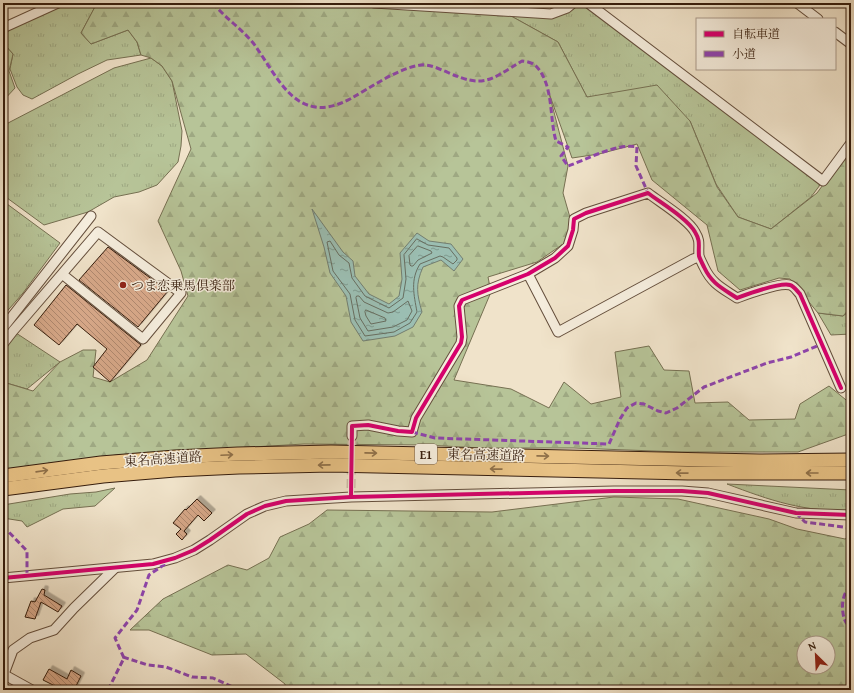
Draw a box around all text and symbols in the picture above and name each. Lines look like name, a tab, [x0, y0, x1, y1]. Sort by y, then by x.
legend	[696, 18, 836, 70]
text: 自転車道	[732, 25, 780, 42]
text: 小道	[732, 45, 756, 62]
place label: つま恋乗馬倶楽部	[131, 276, 235, 295]
marker: つま恋乗馬倶楽部	[118, 280, 128, 290]
road number: E1	[415, 444, 437, 464]
street label: 東名高速道路	[447, 445, 525, 465]
street label: 東名高速道路	[123, 447, 203, 471]
one-way arrow	[364, 449, 377, 456]
one-way arrow	[220, 451, 233, 458]
one-way arrow	[536, 453, 549, 460]
one-way arrow	[318, 461, 331, 469]
one-way arrow	[490, 465, 503, 472]
one-way arrow	[35, 467, 48, 475]
one-way arrow	[676, 469, 689, 476]
one-way arrow	[806, 469, 819, 477]
north arrow	[796, 635, 836, 675]
text: N	[805, 637, 819, 655]

